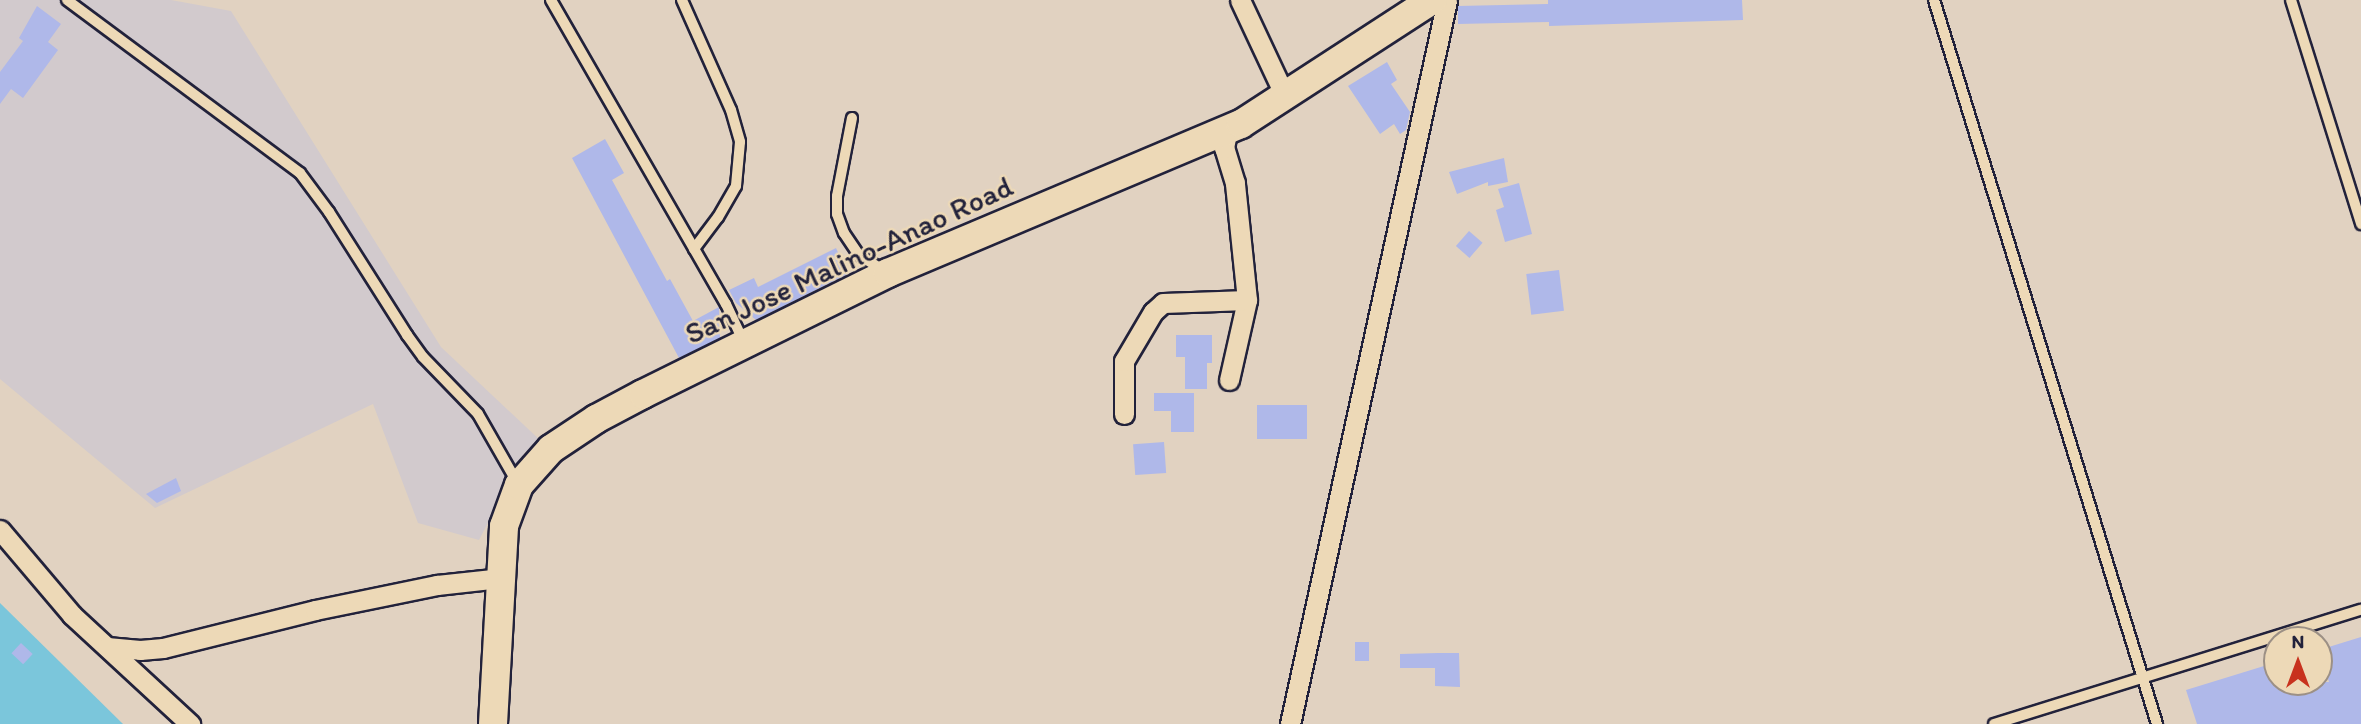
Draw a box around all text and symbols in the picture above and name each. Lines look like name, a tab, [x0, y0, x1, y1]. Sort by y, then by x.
street label: San Jose Malino-Anao Road	[680, 168, 1018, 352]
north arrow	[2263, 626, 2333, 696]
text: N	[2292, 630, 2304, 653]

